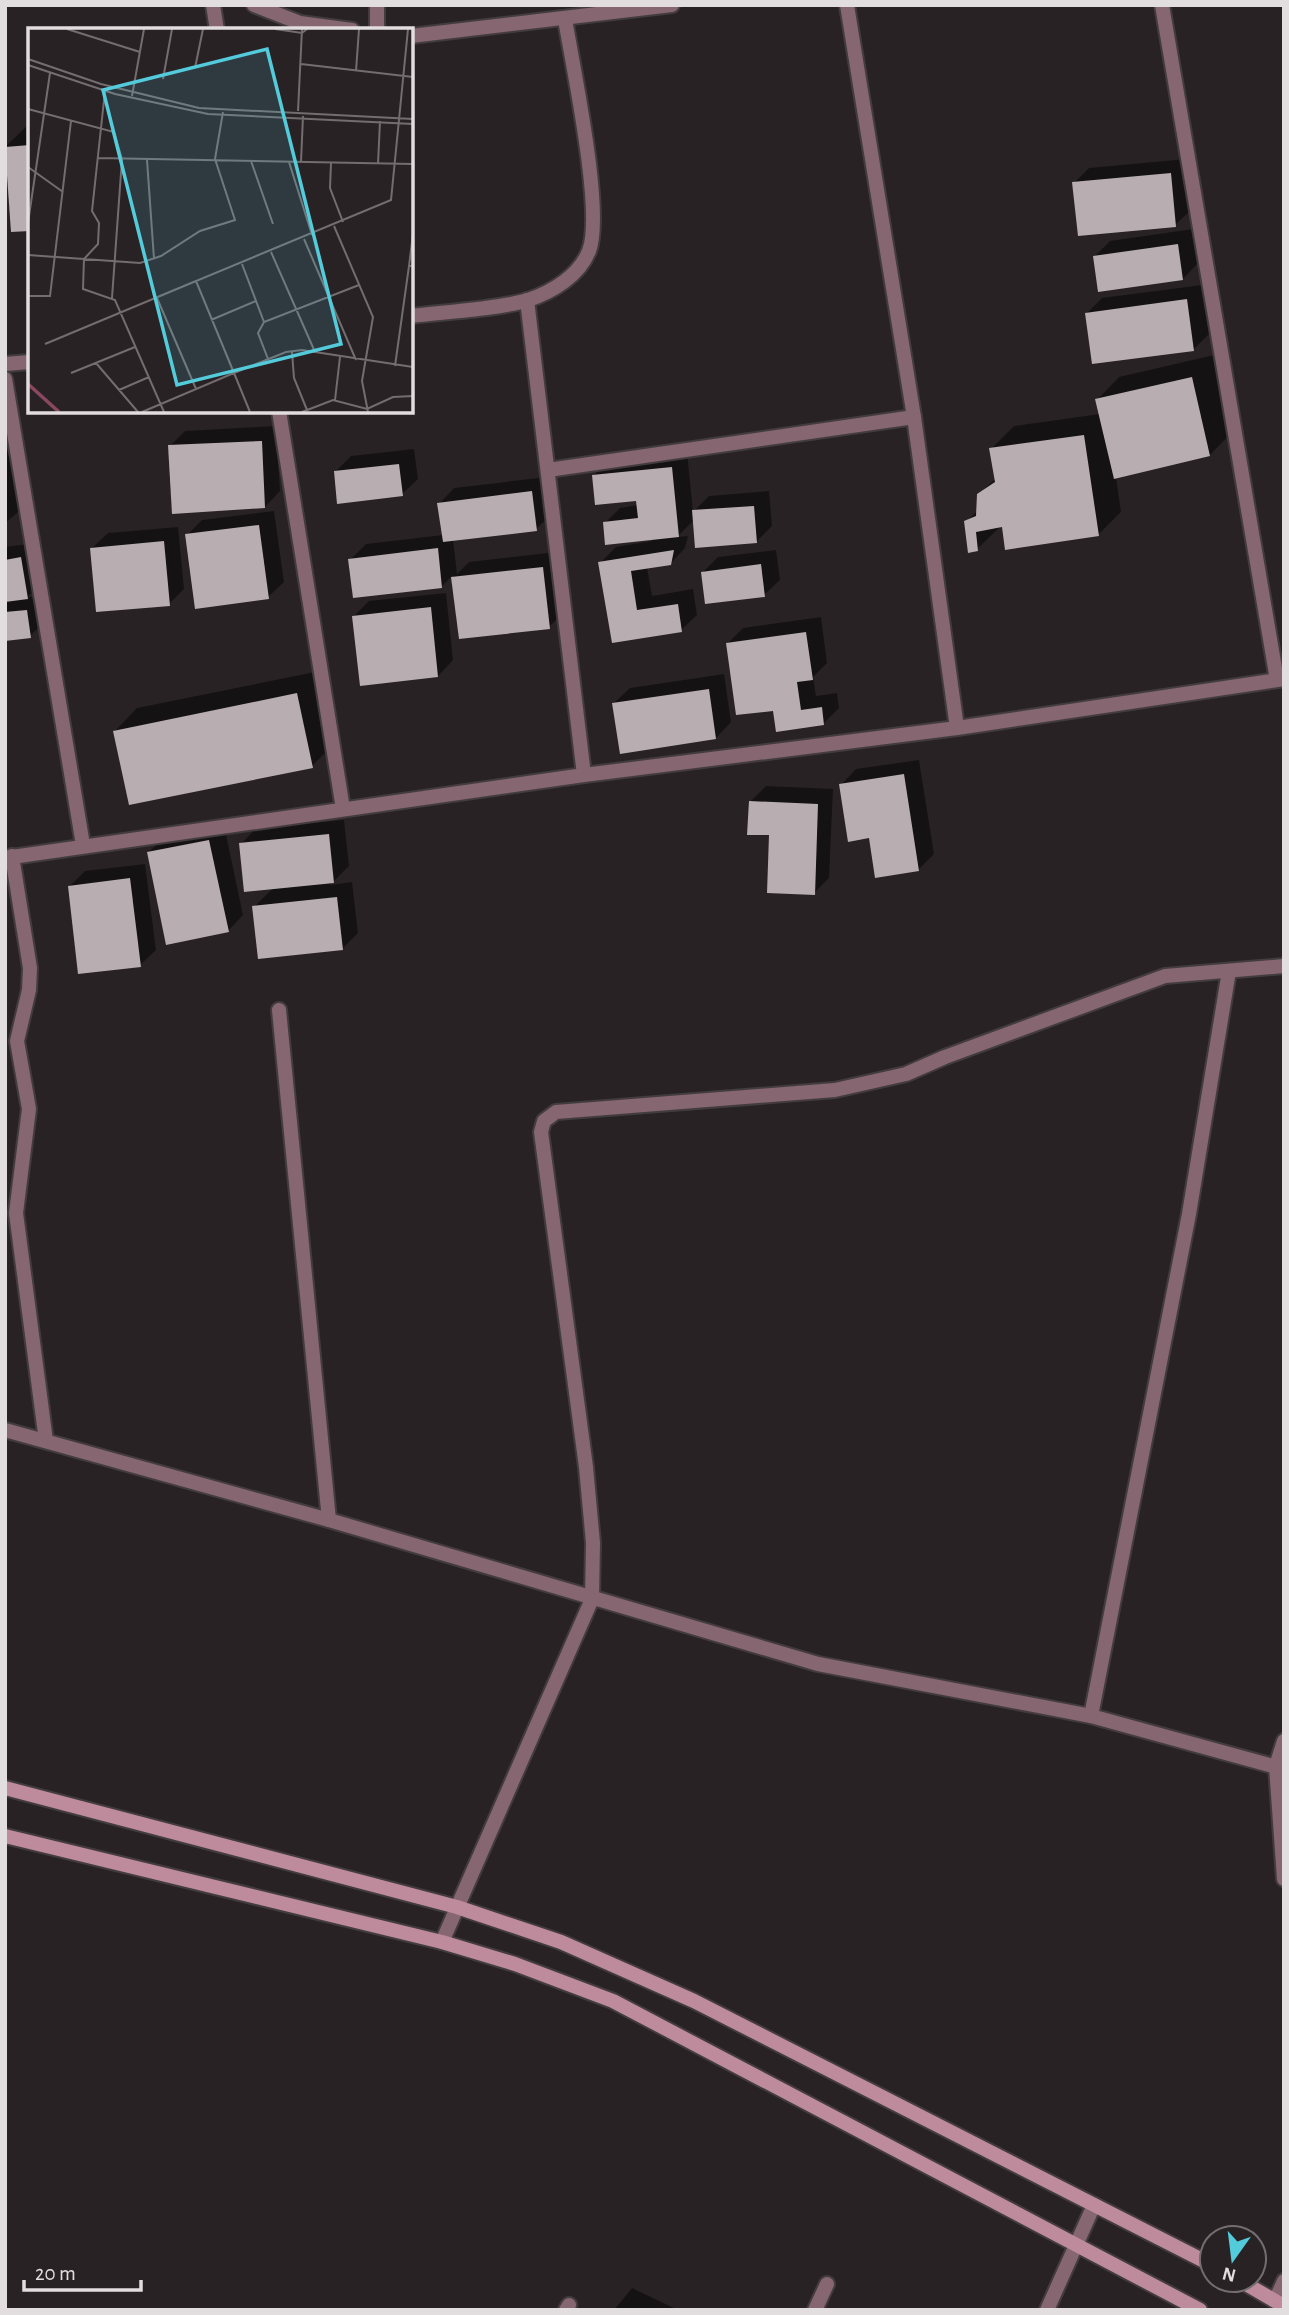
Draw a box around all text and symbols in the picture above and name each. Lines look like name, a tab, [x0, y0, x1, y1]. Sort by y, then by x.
inset map	[28, 28, 413, 413]
north arrow	[1198, 2224, 1268, 2294]
scale bar	[24, 2248, 142, 2292]
text: 20 m	[35, 2263, 76, 2284]
text: N	[1221, 2263, 1238, 2285]

